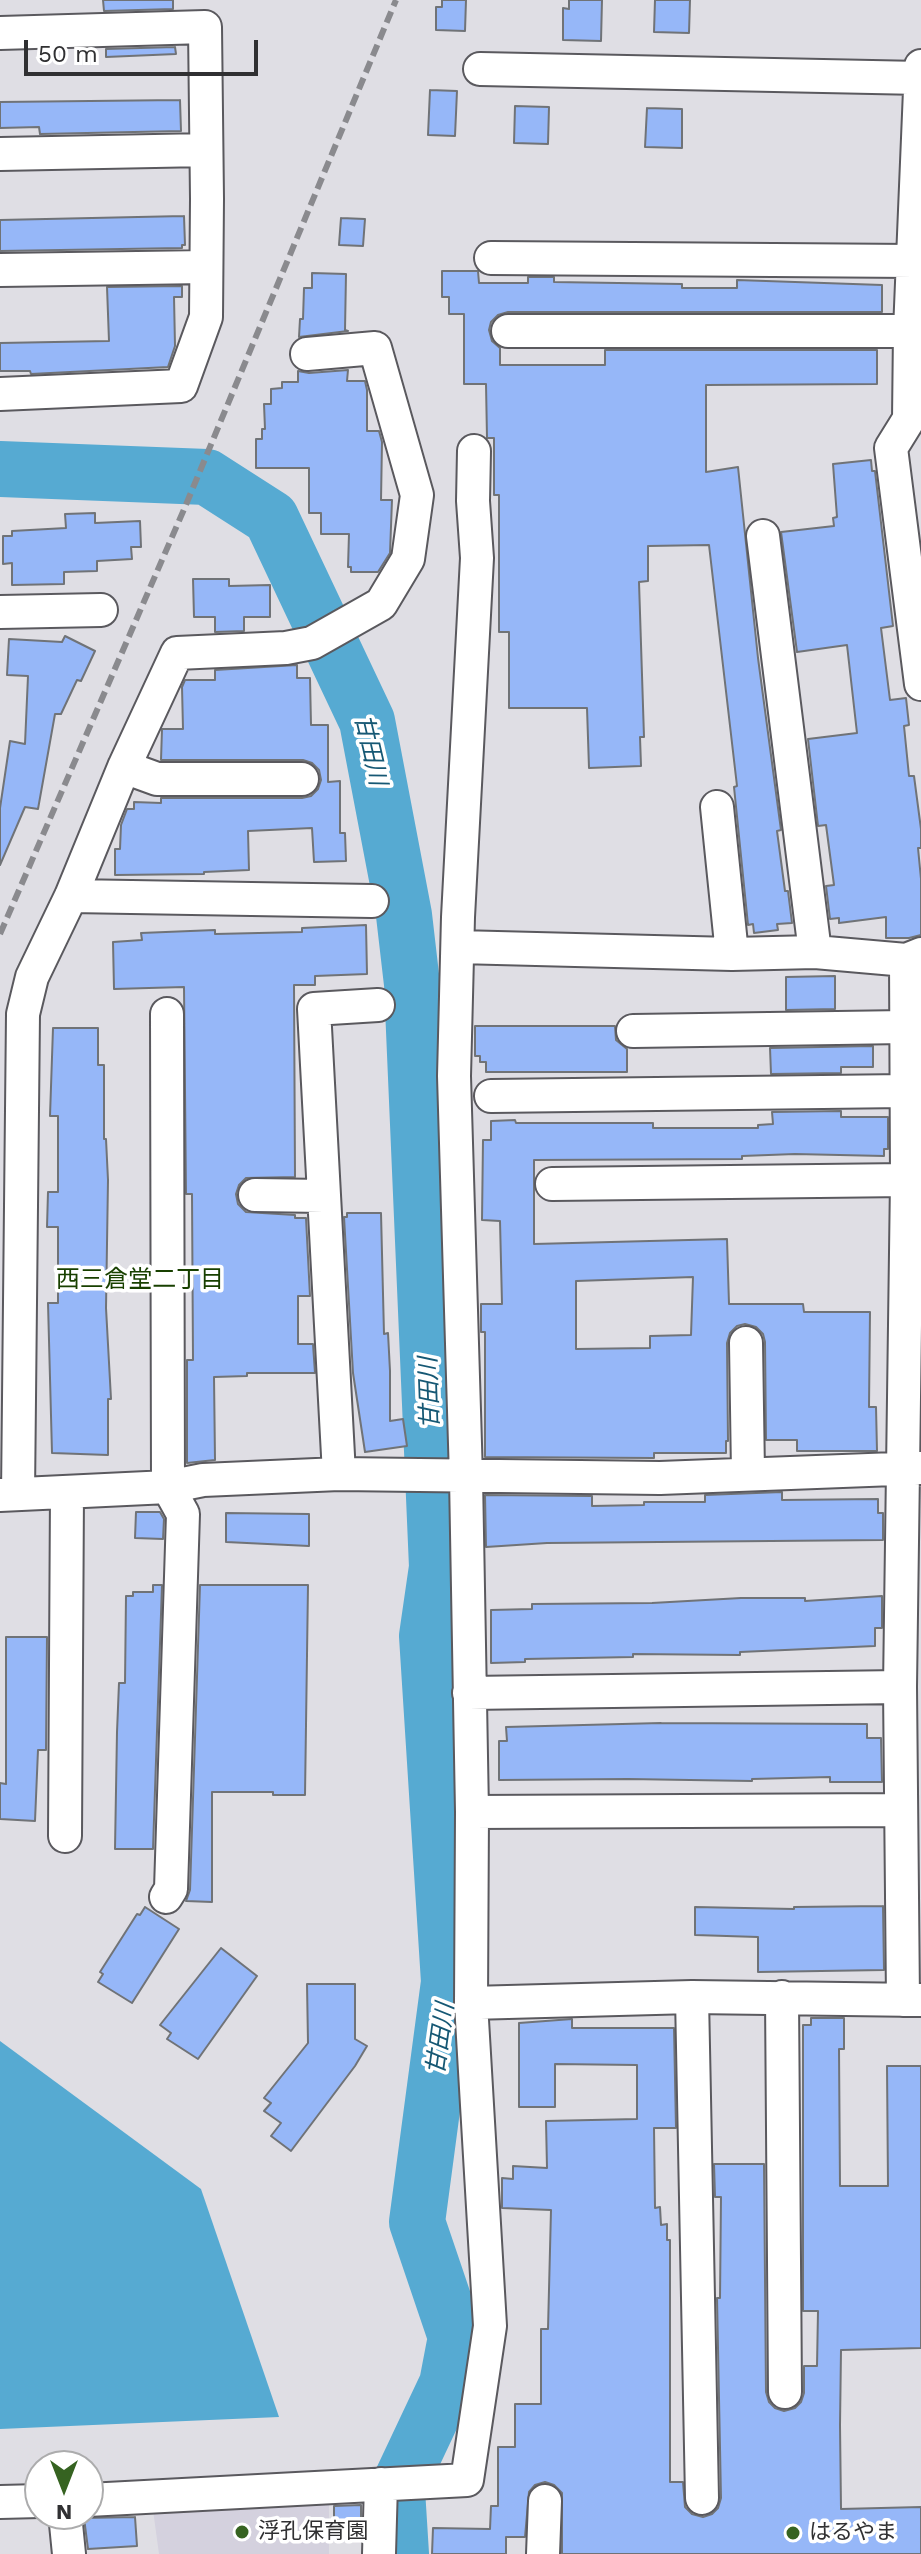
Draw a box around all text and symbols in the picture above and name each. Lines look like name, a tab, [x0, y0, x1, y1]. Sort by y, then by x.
scale bar	[28, 24, 262, 74]
text: 50 m	[38, 40, 98, 68]
water label: 甘田川	[348, 712, 392, 788]
district label: 西三倉堂二丁目	[56, 1266, 224, 1294]
water label: 甘田川	[414, 1357, 446, 1429]
water label: 甘田川	[422, 2001, 460, 2077]
north arrow	[24, 2450, 104, 2530]
text: N	[56, 2500, 72, 2525]
place label: 浮孔保育園	[258, 2519, 368, 2545]
place label: はるやま	[809, 2520, 897, 2546]
marker: 浮孔保育園	[233, 2523, 251, 2541]
marker: はるやま	[784, 2524, 802, 2542]

